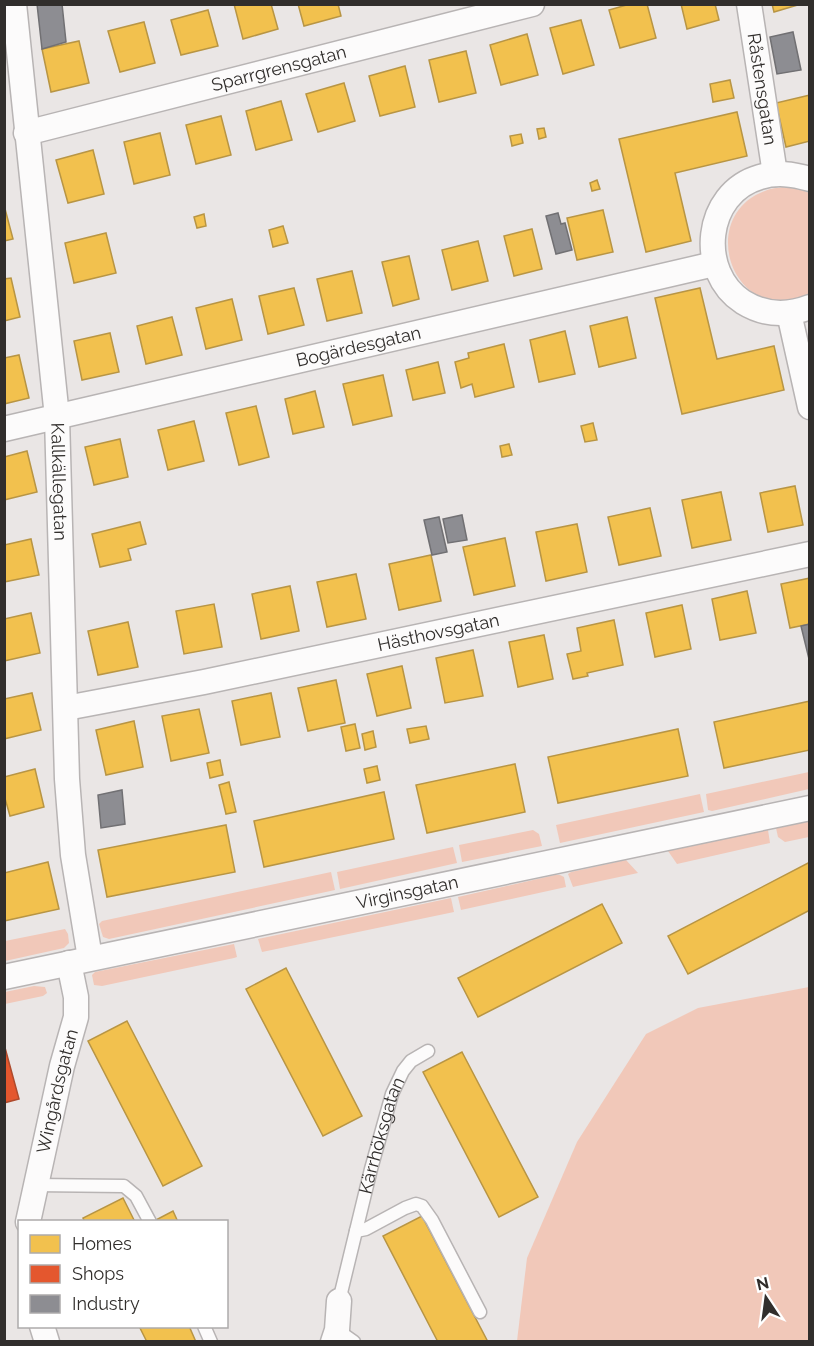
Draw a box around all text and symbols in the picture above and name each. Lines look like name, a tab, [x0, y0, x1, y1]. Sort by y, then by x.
street label: Råstensgatan	[744, 31, 781, 146]
street label: Sparrgrensgatan	[209, 41, 348, 95]
street label: Bogärdesgatan	[294, 321, 423, 371]
street label: Kallkällegatan	[47, 422, 71, 541]
street label: Hästhovsgatan	[375, 609, 501, 655]
street label: Virginsgatan	[354, 871, 460, 913]
street label: Wingårdsgatan	[32, 1026, 82, 1155]
street label: Kärrhöksgatan	[354, 1073, 409, 1196]
legend	[18, 1220, 228, 1328]
text: Homes	[72, 1233, 132, 1254]
text: Shops	[72, 1263, 124, 1284]
north arrow	[736, 1268, 796, 1328]
text: N	[755, 1273, 771, 1295]
text: Industry	[72, 1293, 140, 1314]

